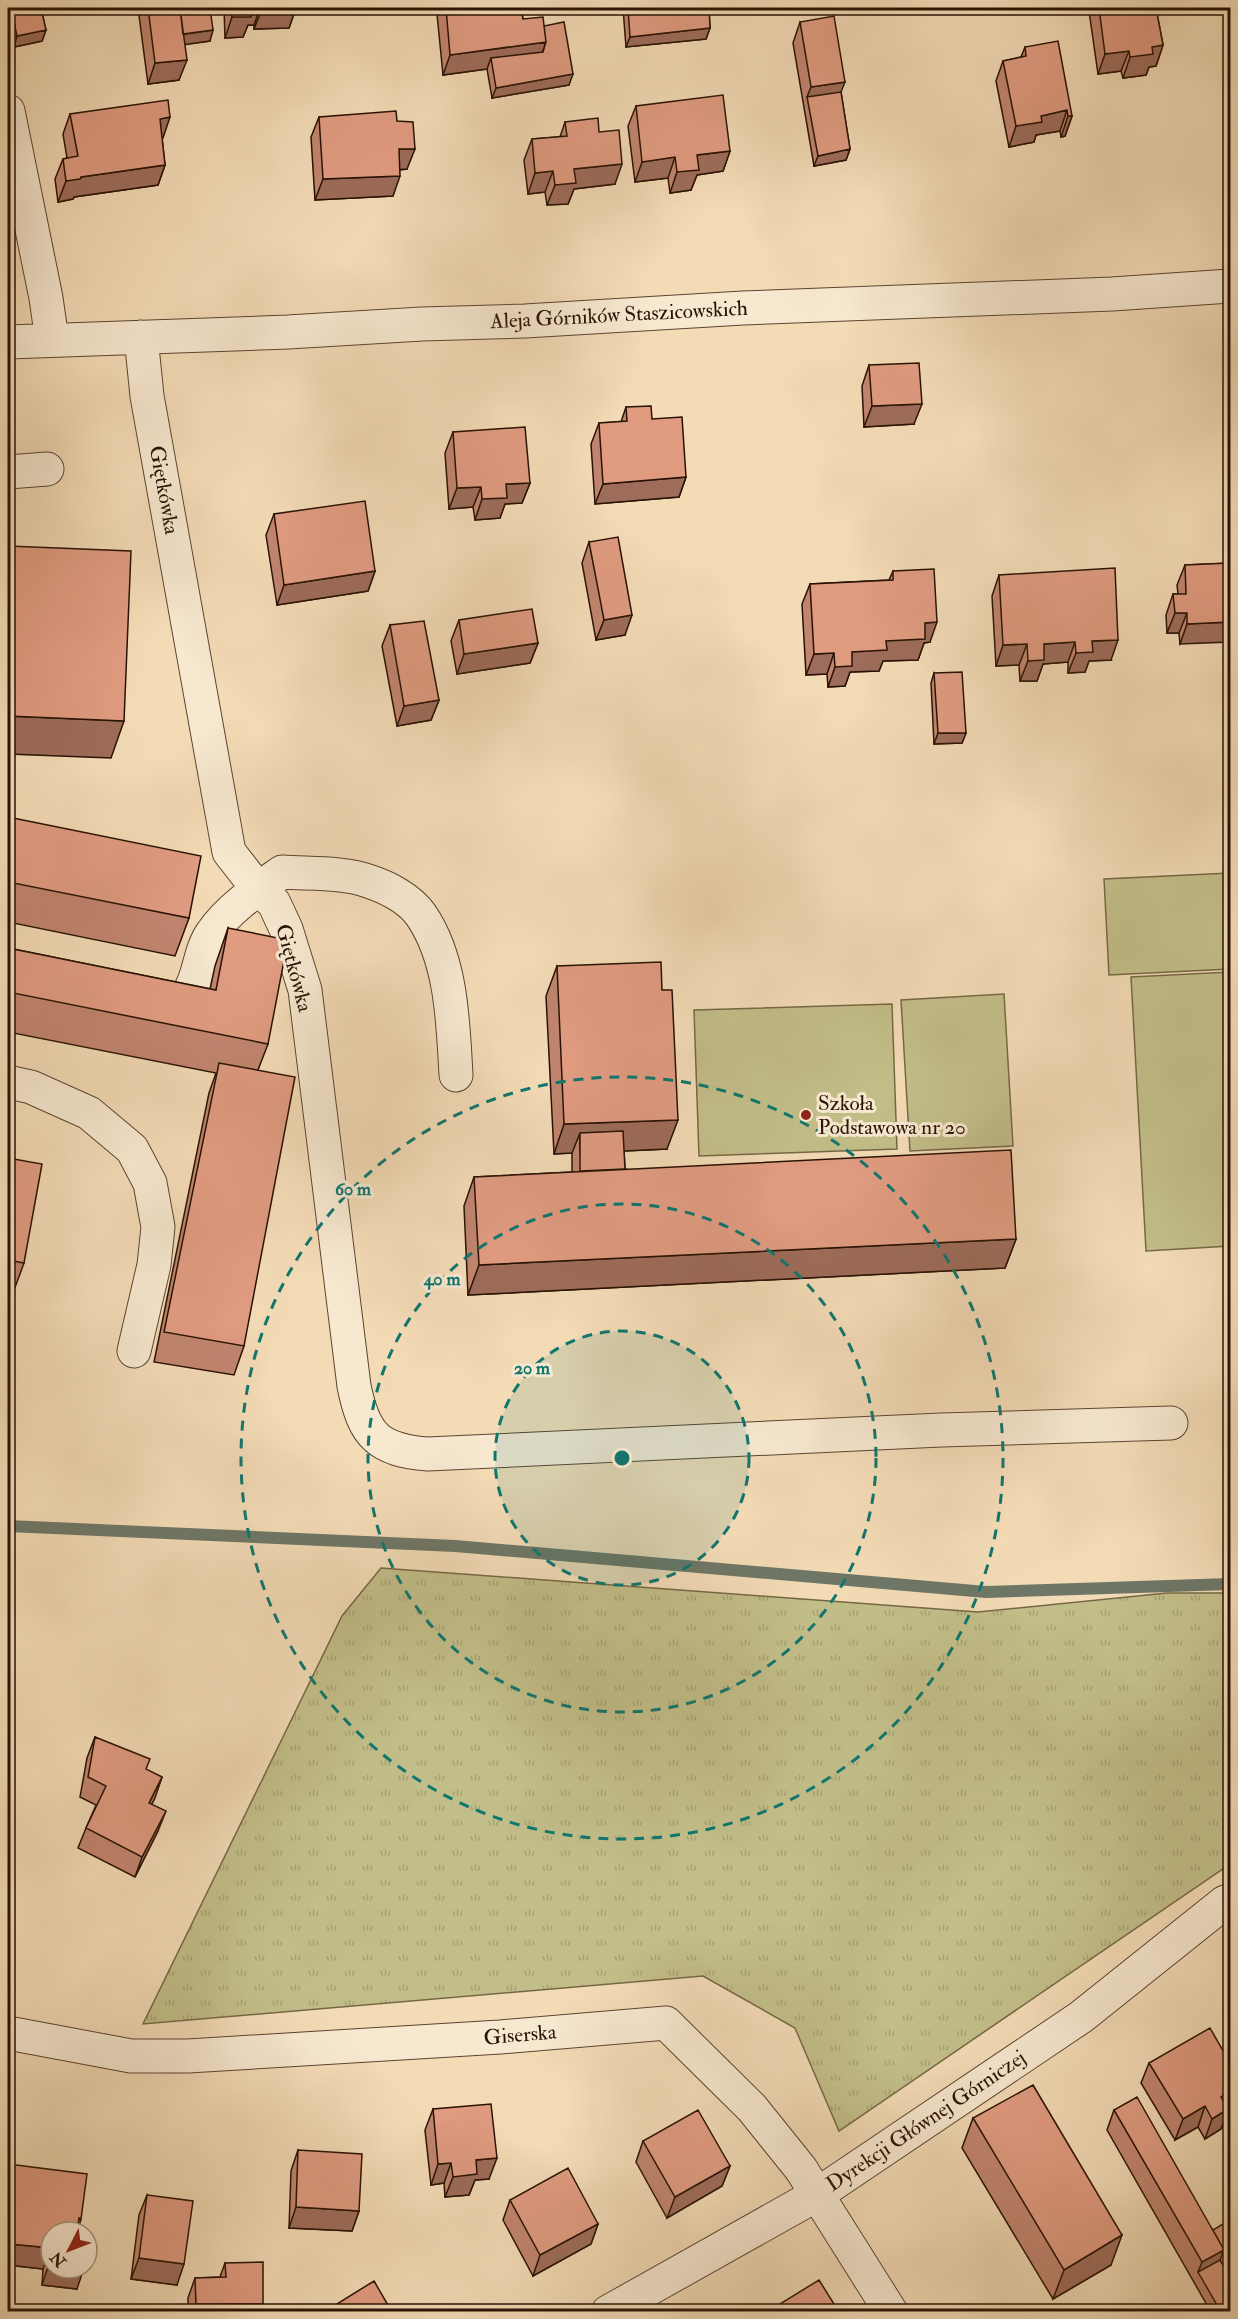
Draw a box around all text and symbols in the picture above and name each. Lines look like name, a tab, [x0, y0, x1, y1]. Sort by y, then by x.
street label: Aleja Górników Staszicowskich	[489, 295, 748, 335]
street label: Giętkówka	[143, 443, 185, 537]
street label: Giętkówka	[269, 921, 319, 1015]
place label: Szkoła Podstawowa nr 20	[818, 1090, 966, 1141]
marker: Szkoła Podstawowa nr 20	[799, 1108, 813, 1122]
text: 60 m	[335, 1178, 372, 1201]
text: 40 m	[423, 1268, 461, 1291]
text: 20 m	[514, 1357, 551, 1380]
centre of rings	[612, 1448, 632, 1468]
street label: Giserska	[483, 2018, 558, 2052]
street label: Dyrekcji Głównej Górniczej	[821, 2044, 1031, 2198]
north arrow	[39, 2220, 99, 2280]
text: N	[46, 2247, 71, 2272]

